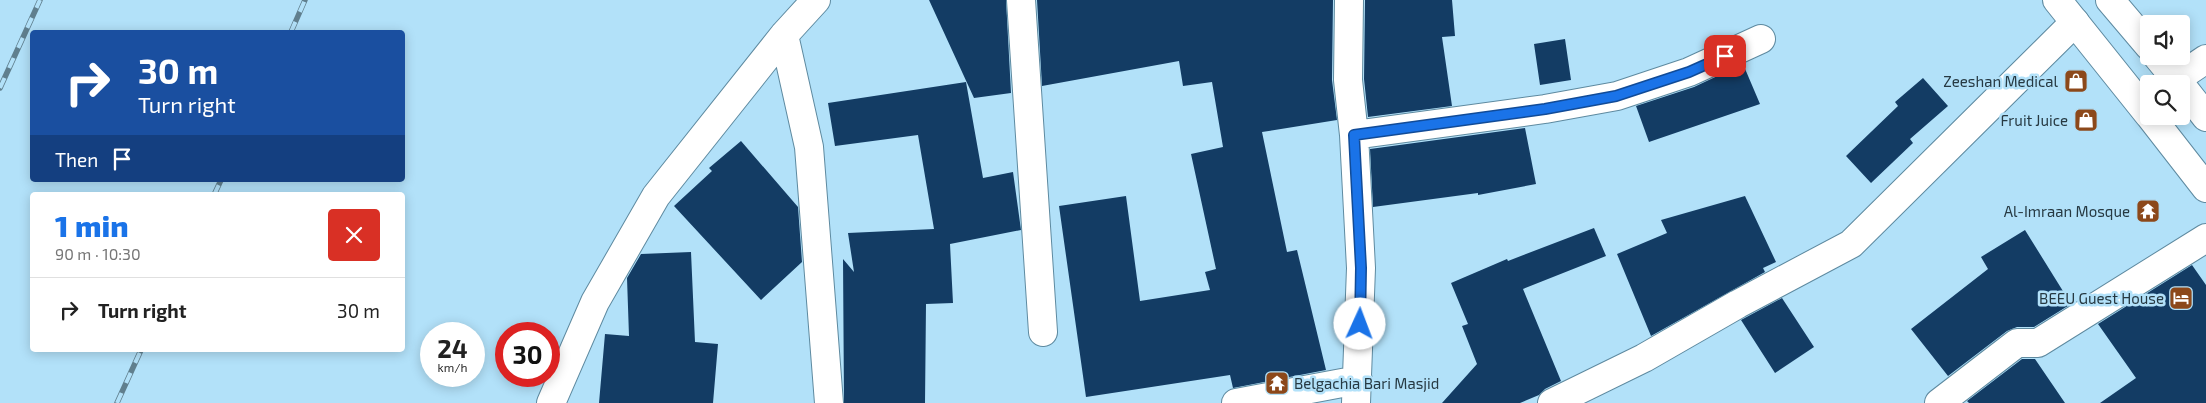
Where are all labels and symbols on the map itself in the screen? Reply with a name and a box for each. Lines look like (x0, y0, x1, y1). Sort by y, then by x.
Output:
pin (1704, 35, 1746, 77)
shop icon: Zeeshan Medical (2063, 68, 2089, 94)
place label: Zeeshan Medical (1943, 72, 2059, 90)
shop icon: Fruit Juice (2073, 107, 2099, 133)
place label: Fruit Juice (2000, 111, 2068, 129)
temple icon: Al-Imraan Mosque (2135, 198, 2161, 224)
place label: Al-Imraan Mosque (2004, 202, 2130, 220)
hotel icon: BEEU Guest House (2168, 285, 2194, 311)
place label: BEEU Guest House (2039, 289, 2164, 307)
position arrow (1333, 297, 1385, 349)
speed limit sign: 30 (495, 322, 560, 387)
temple icon: Belgachia Bari Masjid (1264, 370, 1290, 396)
place label: Belgachia Bari Masjid (1294, 374, 1439, 393)

